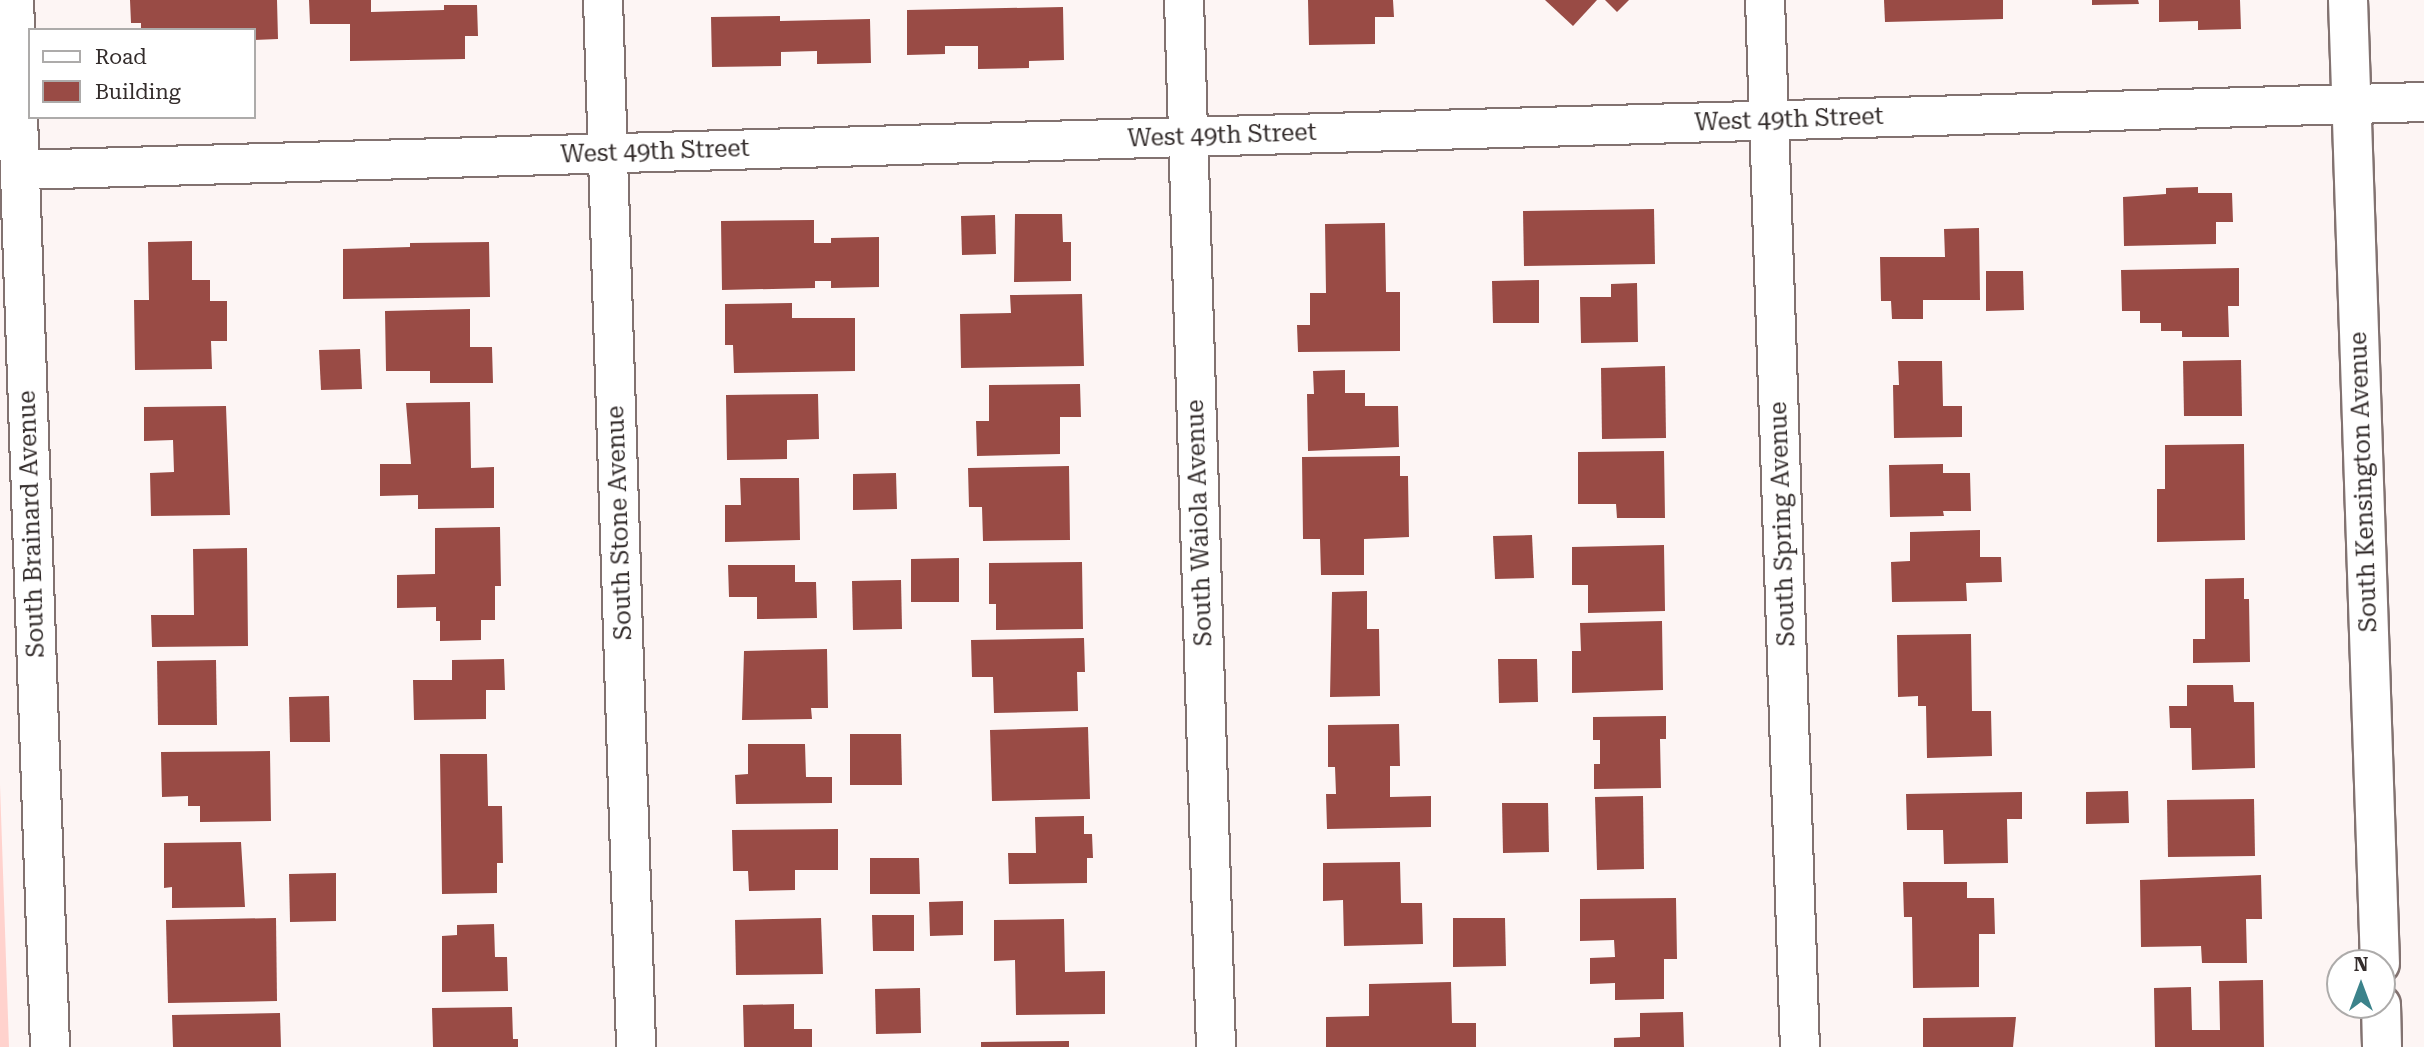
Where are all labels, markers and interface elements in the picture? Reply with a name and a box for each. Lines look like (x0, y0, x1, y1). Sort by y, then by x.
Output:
legend (28, 28, 256, 119)
text: Road (95, 45, 147, 69)
text: Building (95, 80, 181, 104)
street label: West 49th Street (1694, 102, 1884, 138)
street label: West 49th Street (1127, 118, 1317, 154)
street label: West 49th Street (560, 134, 750, 170)
street label: South Kensington Avenue (2344, 331, 2384, 633)
street label: South Brainard Avenue (13, 390, 51, 658)
street label: South Waiola Avenue (1181, 399, 1219, 647)
street label: South Spring Avenue (1764, 401, 1802, 647)
street label: South Stone Avenue (602, 405, 638, 641)
north arrow (2326, 949, 2396, 1019)
text: N (2354, 953, 2368, 976)

